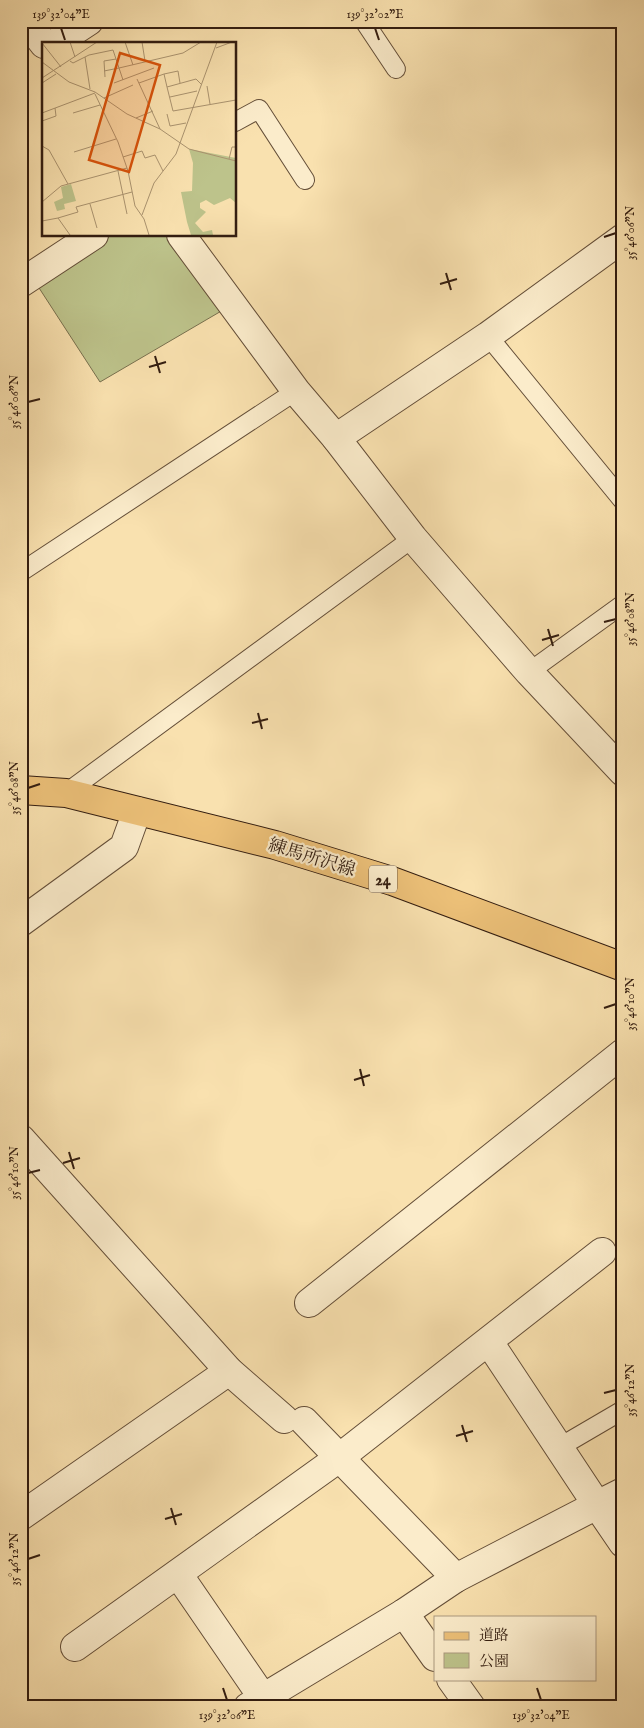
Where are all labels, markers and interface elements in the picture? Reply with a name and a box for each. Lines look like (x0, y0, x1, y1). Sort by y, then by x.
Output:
text: 139°32'04"E (32, 7, 90, 22)
text: 139°32'02"E (346, 7, 404, 22)
inset map (42, 42, 236, 236)
text: 35°46'06"N (623, 205, 638, 260)
text: 35°46'06"N (7, 374, 22, 429)
text: 35°46'08"N (623, 591, 638, 646)
text: 35°46'08"N (7, 760, 22, 815)
street label: 練馬所沢線 (265, 834, 358, 883)
road number: 24 (369, 866, 397, 892)
text: 35°46'10"N (623, 977, 638, 1031)
text: 35°46'10"N (7, 1146, 22, 1200)
text: 35°46'12"N (623, 1363, 638, 1417)
text: 35°46'12"N (7, 1532, 22, 1586)
legend (434, 1616, 596, 1680)
text: 道路 (479, 1626, 509, 1645)
text: 公園 (479, 1652, 509, 1671)
text: 139°32'06"E (199, 1708, 255, 1723)
text: 139°32'04"E (512, 1708, 570, 1723)

